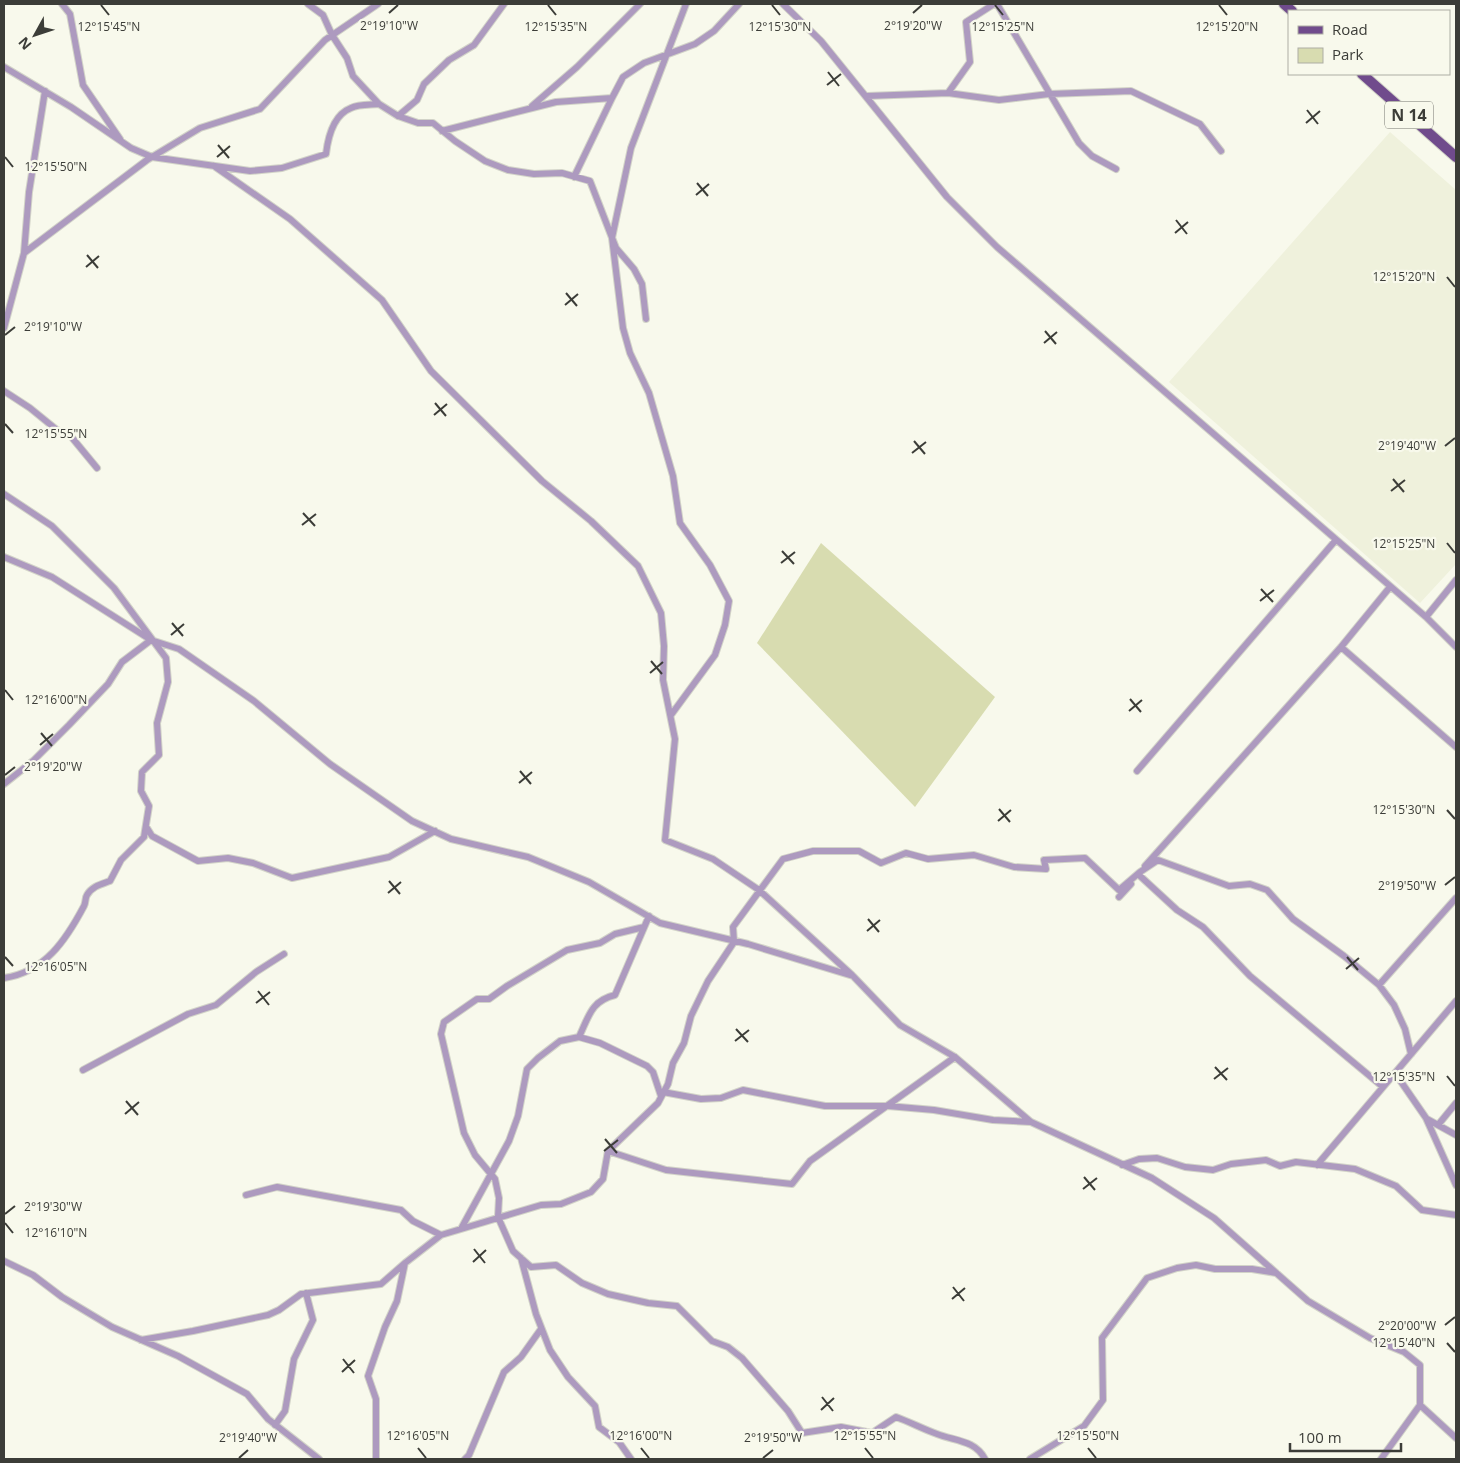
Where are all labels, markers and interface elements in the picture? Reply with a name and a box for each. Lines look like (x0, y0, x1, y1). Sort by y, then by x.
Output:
north arrow (10, 10, 60, 60)
legend (1288, 10, 1450, 75)
text: 2°19'10"W (360, 17, 418, 34)
text: 2°19'20"W (884, 17, 942, 34)
text: 12°15'45"N (78, 18, 140, 35)
text: 12°15'35"N (525, 18, 587, 35)
text: 12°15'30"N (749, 18, 811, 35)
text: 12°15'25"N (972, 18, 1034, 35)
text: 12°15'20"N (1196, 18, 1258, 35)
text: Road (1332, 19, 1368, 39)
text: N (14, 33, 36, 54)
text: Park (1332, 44, 1363, 64)
road number: N 14 (1385, 102, 1433, 128)
text: 12°15'50"N (25, 158, 87, 175)
text: 12°15'20"N (1373, 268, 1435, 285)
text: 2°19'10"W (24, 318, 82, 335)
text: 12°15'55"N (25, 425, 87, 442)
text: 2°19'40"W (1378, 437, 1436, 454)
text: 12°15'25"N (1373, 535, 1435, 552)
text: 12°16'00"N (25, 691, 87, 708)
text: 2°19'20"W (24, 758, 82, 775)
text: 12°15'30"N (1373, 801, 1435, 818)
text: 2°19'50"W (1378, 877, 1436, 894)
text: 12°16'05"N (25, 958, 87, 975)
text: 12°15'35"N (1373, 1068, 1435, 1085)
text: 2°19'30"W (24, 1198, 82, 1215)
text: 12°16'10"N (25, 1224, 87, 1241)
text: 2°20'00"W (1378, 1317, 1436, 1334)
text: 12°15'40"N (1373, 1334, 1435, 1351)
scale bar (1290, 1420, 1401, 1452)
text: 12°16'05"N (387, 1427, 449, 1444)
text: 12°16'00"N (610, 1427, 672, 1444)
text: 12°15'55"N (834, 1427, 896, 1444)
text: 12°15'50"N (1057, 1427, 1119, 1444)
text: 100 m (1298, 1427, 1342, 1447)
text: 2°19'40"W (219, 1429, 277, 1446)
text: 2°19'50"W (744, 1429, 802, 1446)

